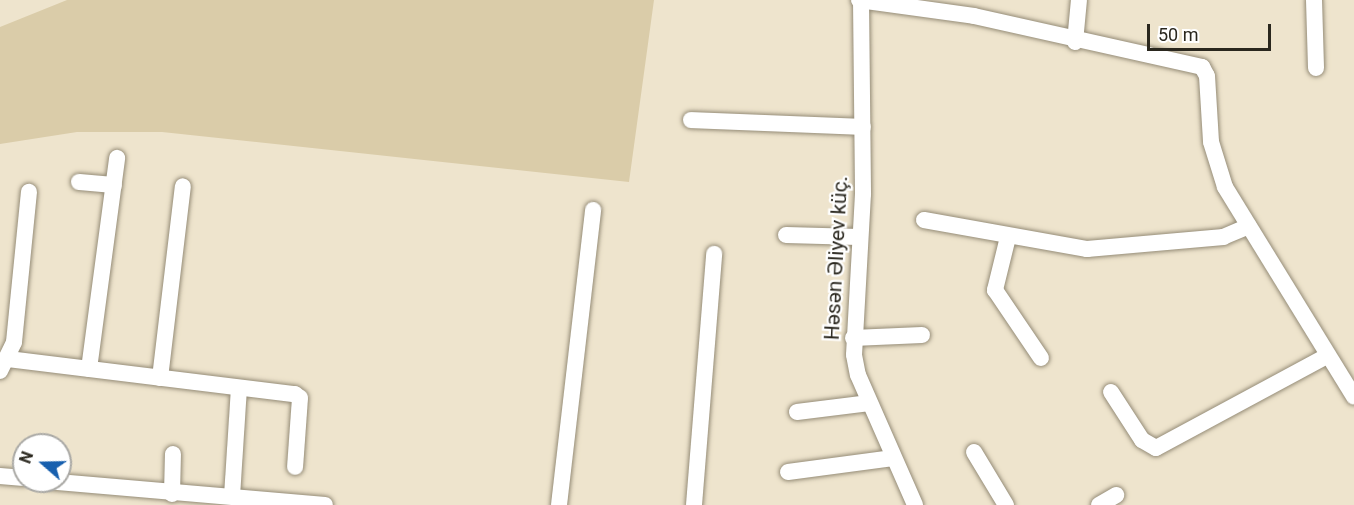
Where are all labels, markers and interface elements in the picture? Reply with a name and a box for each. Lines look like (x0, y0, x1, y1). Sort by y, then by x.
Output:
scale bar (1150, 12, 1274, 50)
text: 50 m (1158, 24, 1198, 45)
street label: Həsən Əliyev küç. (819, 175, 853, 341)
north arrow (12, 433, 72, 493)
text: N (16, 449, 37, 466)

